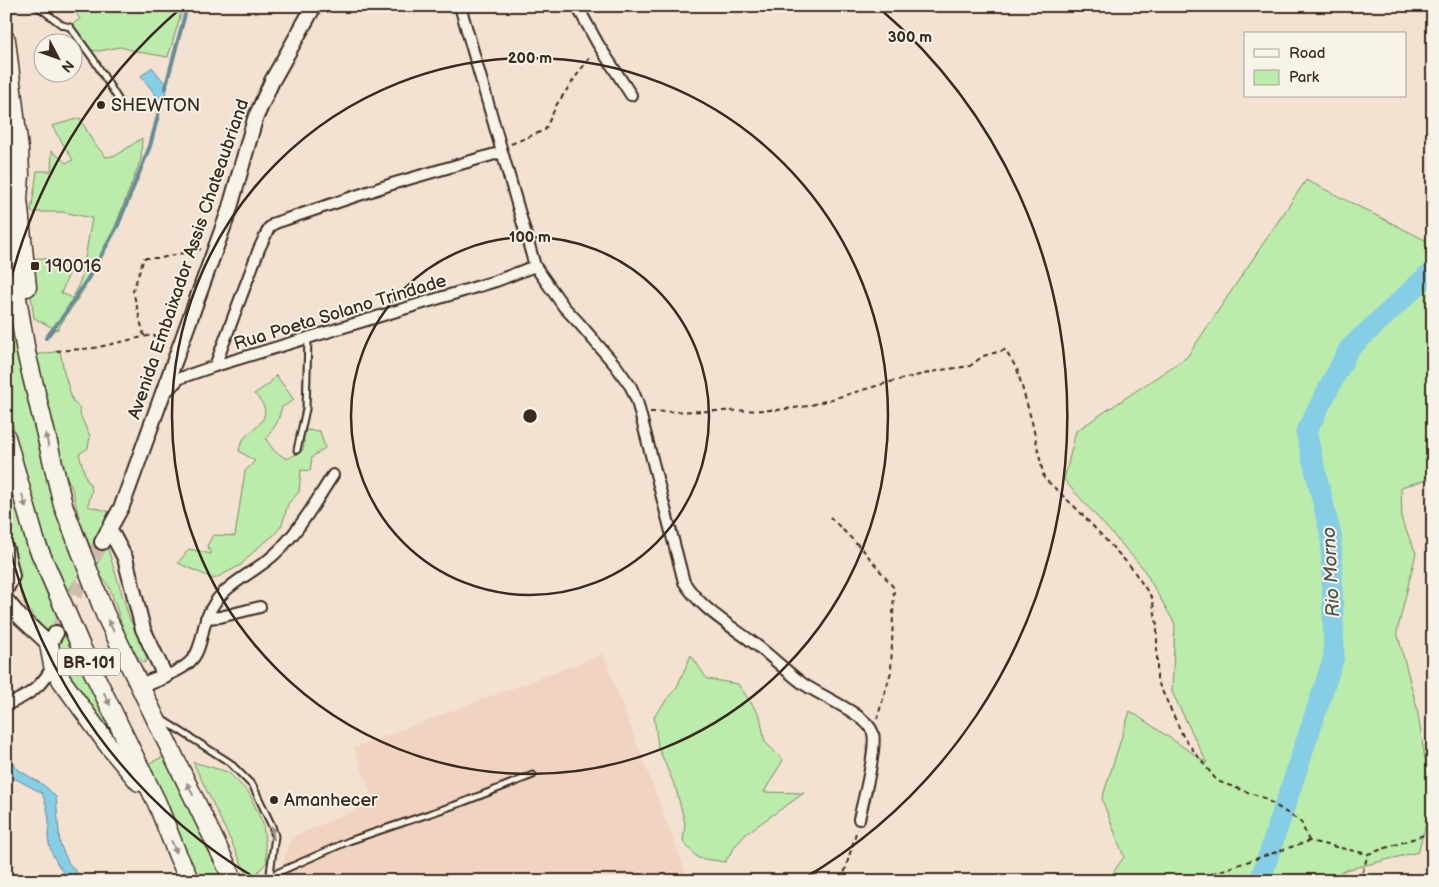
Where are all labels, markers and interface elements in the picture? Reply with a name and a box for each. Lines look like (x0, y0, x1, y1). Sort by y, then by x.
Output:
text: 300 m (888, 28, 932, 47)
north arrow (32, 32, 82, 82)
legend (1244, 32, 1406, 98)
text: Road (1289, 44, 1325, 63)
text: 200 m (508, 49, 552, 68)
text: N (58, 57, 77, 76)
text: Park (1289, 68, 1320, 87)
place label: SHEWTON (111, 95, 200, 116)
street label: Avenida Embaixador Assis Chateaubriand (124, 96, 253, 422)
marker: SHEWTON (95, 99, 107, 111)
text: 100 m (509, 228, 551, 247)
place label: 190016 (45, 256, 102, 277)
marker: 190016 (29, 260, 41, 272)
street label: Rua Poeta Solano Trindade (231, 270, 449, 355)
centre of rings (521, 407, 539, 425)
one-way arrow (43, 432, 51, 447)
one-way arrow (21, 493, 29, 508)
water label: Rio Morno (1318, 526, 1345, 618)
one-way arrow (107, 619, 115, 633)
road number: BR-101 (58, 649, 120, 676)
one-way arrow (103, 692, 111, 706)
one-way arrow (186, 782, 195, 797)
place label: Amanhecer (284, 790, 378, 811)
marker: Amanhecer (268, 794, 280, 806)
one-way arrow (268, 824, 276, 840)
one-way arrow (170, 840, 178, 855)

